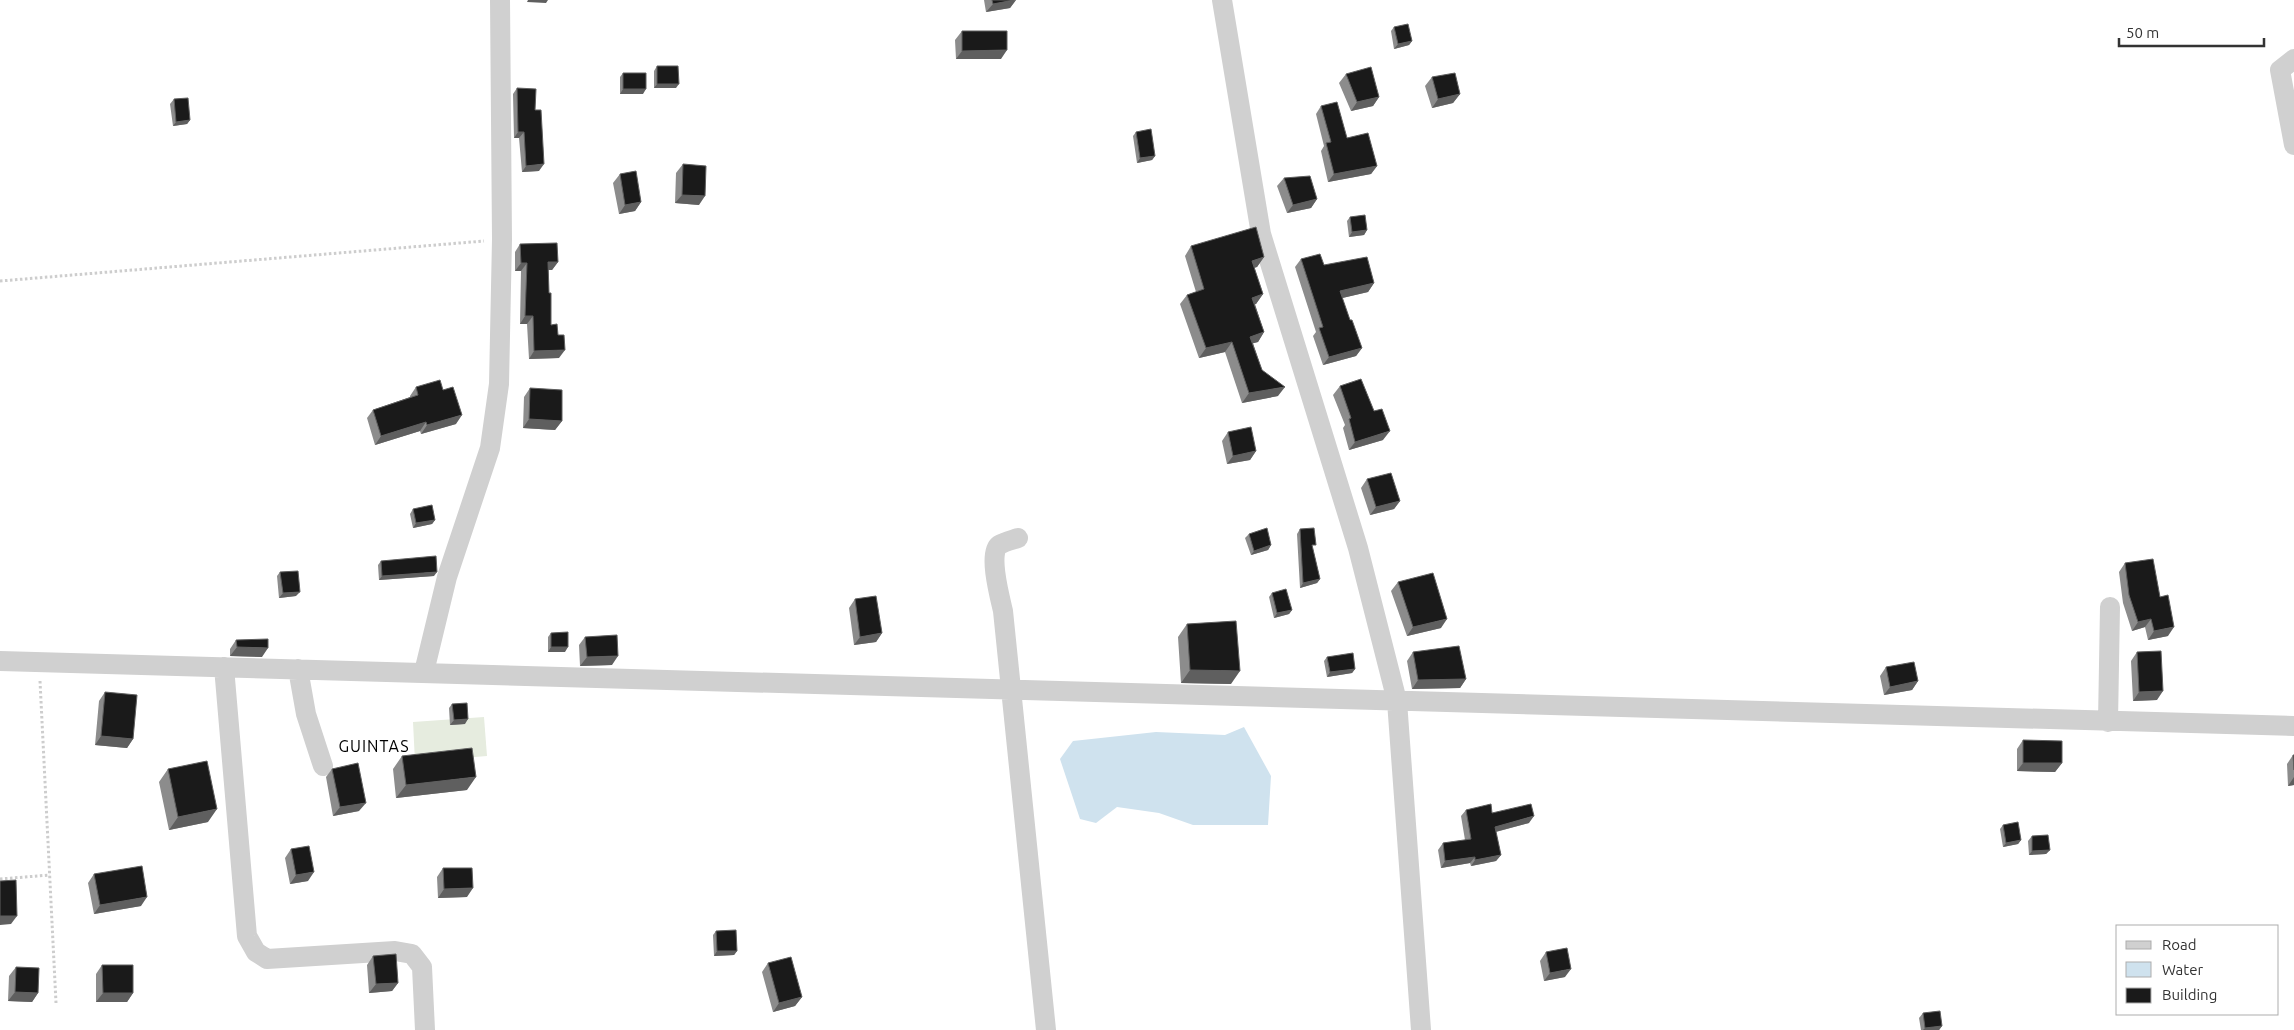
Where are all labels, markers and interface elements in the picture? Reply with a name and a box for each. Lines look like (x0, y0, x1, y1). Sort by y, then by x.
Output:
scale bar (2119, 15, 2264, 47)
text: 50 m (2126, 24, 2159, 41)
district label: GUINTAS (338, 737, 410, 755)
legend (2116, 925, 2279, 1015)
text: Road (2162, 936, 2197, 953)
text: Water (2162, 961, 2203, 978)
text: Building (2162, 986, 2217, 1003)

